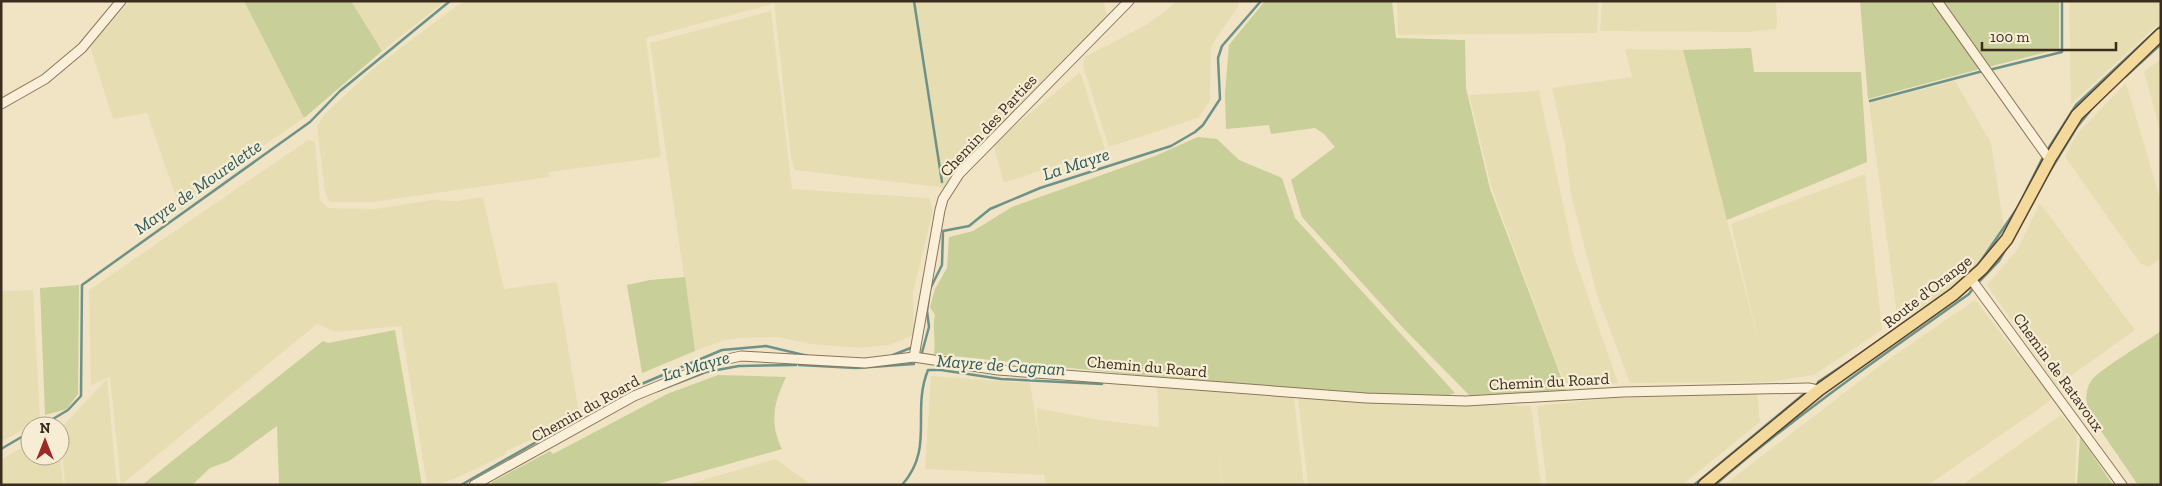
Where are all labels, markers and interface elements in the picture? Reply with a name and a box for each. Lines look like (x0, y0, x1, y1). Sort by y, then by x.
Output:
scale bar (1982, 20, 2116, 52)
text: 100 m (1990, 28, 2029, 46)
street label: Chemin des Parties (936, 70, 1041, 181)
water label: Mayre de Mourelette (130, 135, 266, 239)
water label: La Mayre (1040, 143, 1112, 185)
street label: Route d'Orange (1879, 251, 1975, 332)
street label: Chemin de Ratavoux (2009, 309, 2108, 435)
water label: La Mayre (660, 346, 732, 386)
water label: Mayre de Cagnan (936, 350, 1066, 380)
street label: Chemin du Roard (1086, 352, 1208, 381)
street label: Chemin du Roard (1488, 369, 1610, 394)
street label: Chemin du Roard (528, 371, 643, 446)
north arrow (20, 416, 70, 466)
text: N (40, 420, 51, 437)

